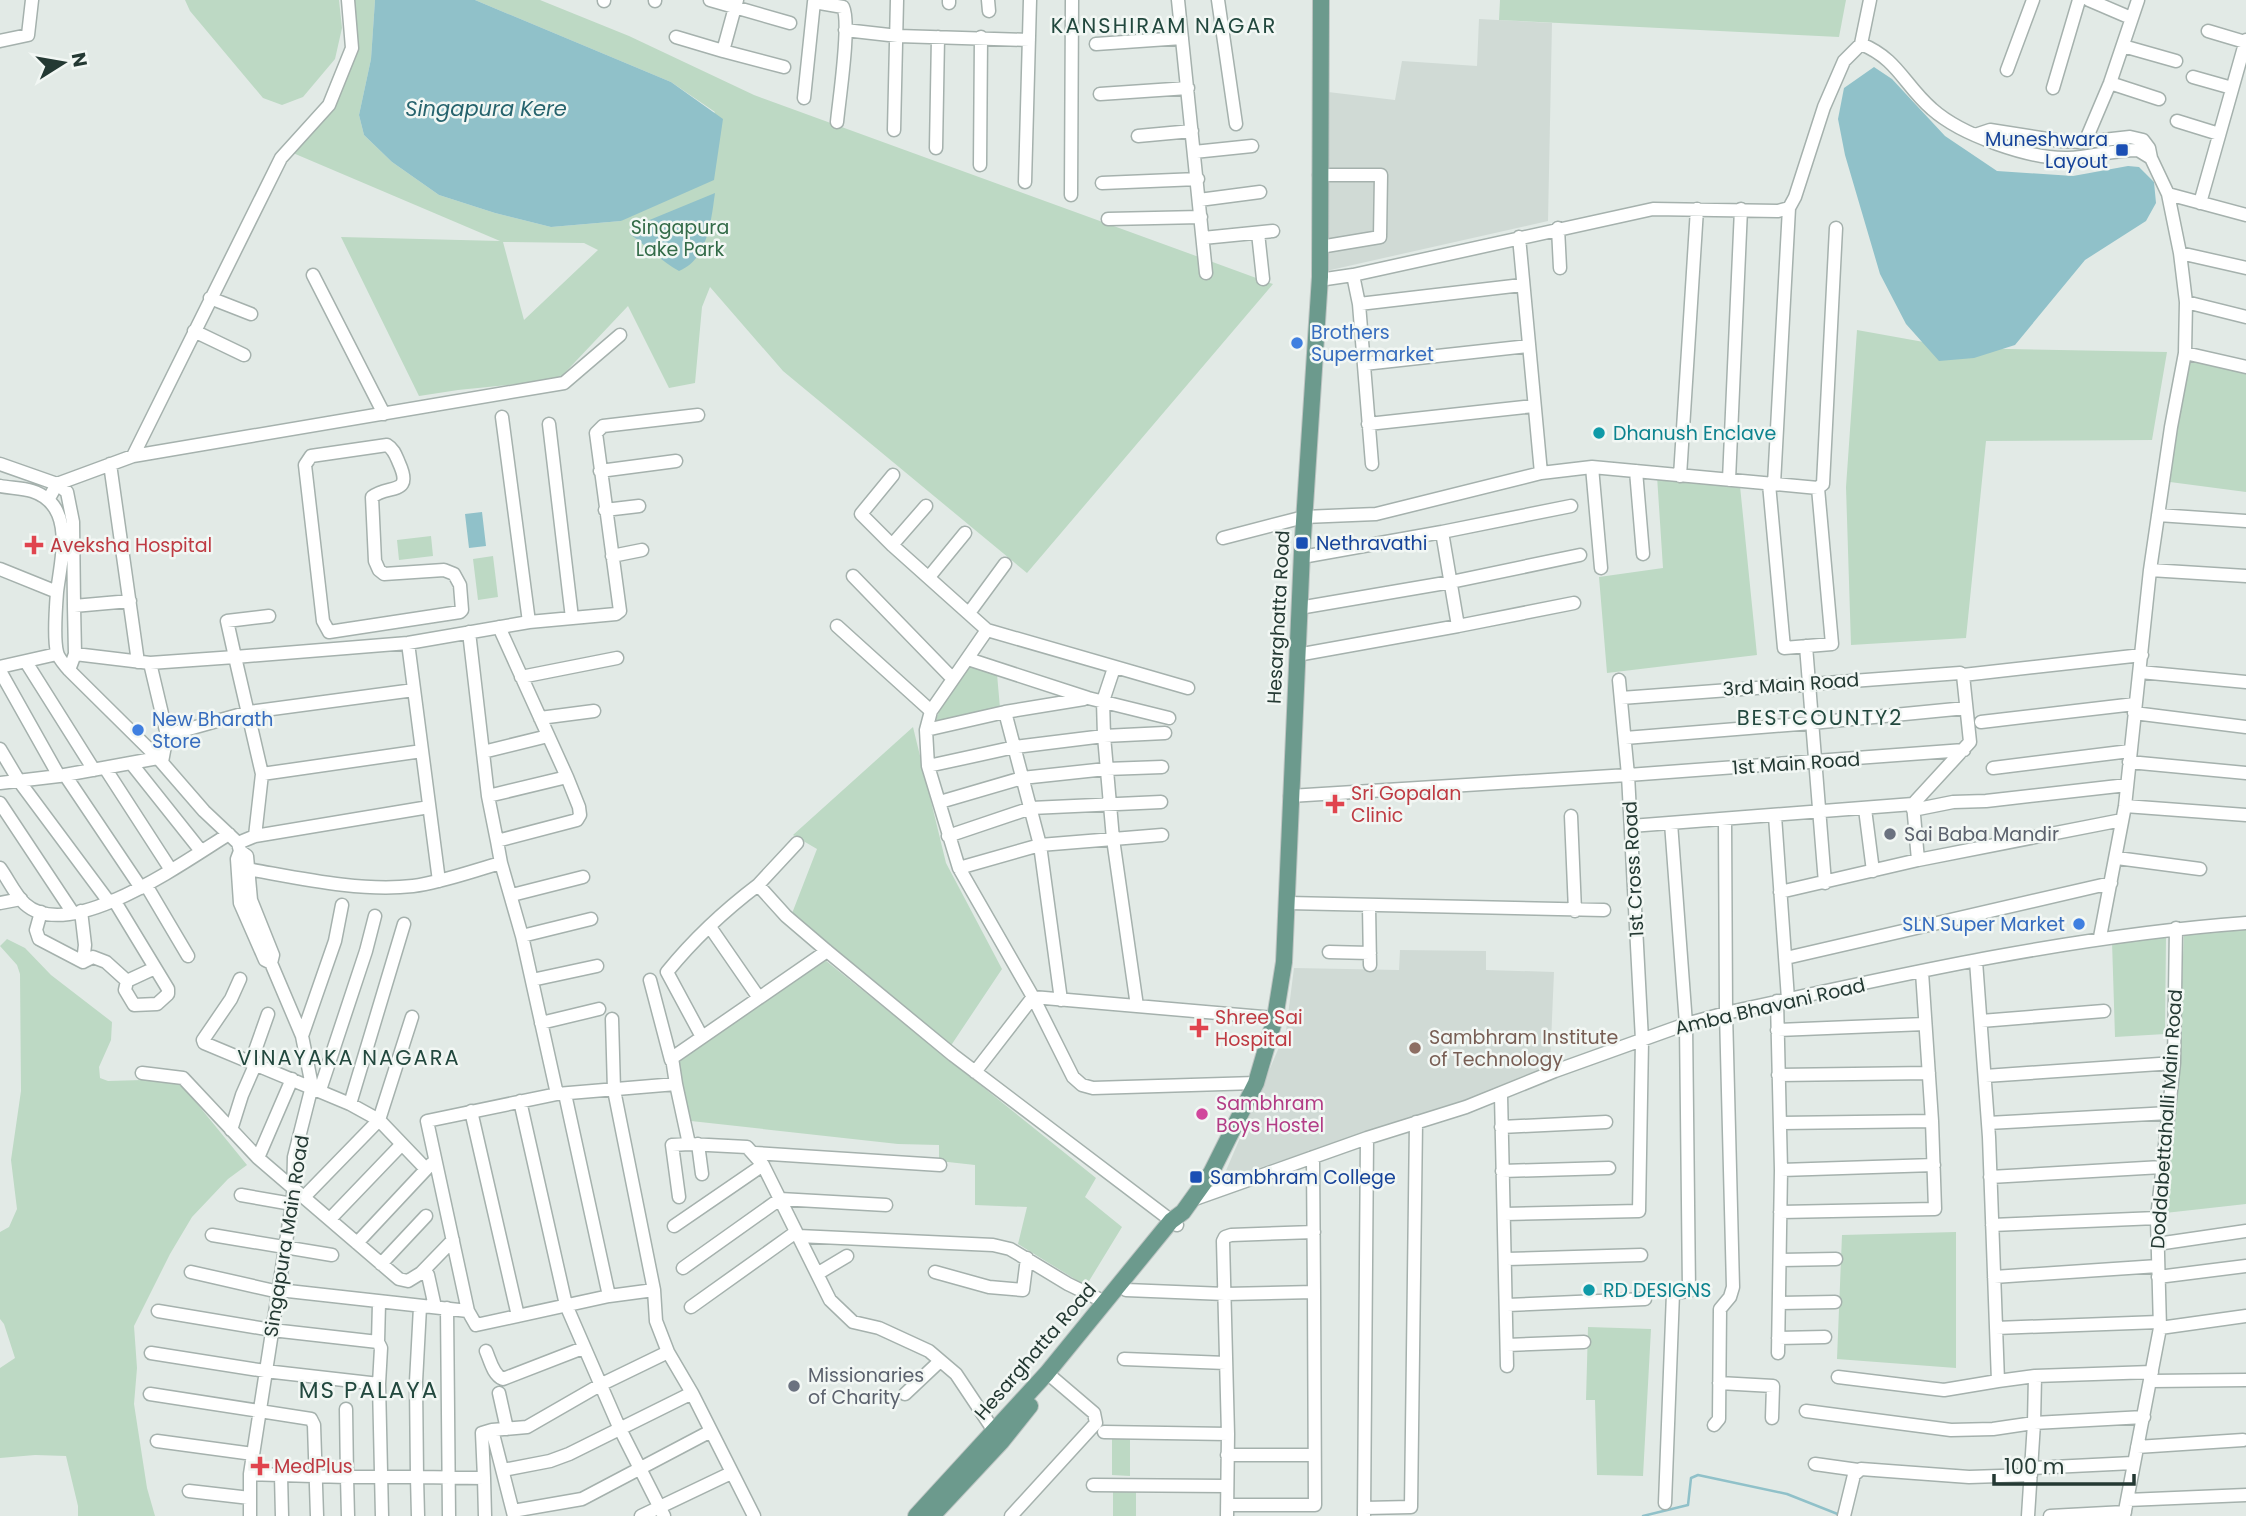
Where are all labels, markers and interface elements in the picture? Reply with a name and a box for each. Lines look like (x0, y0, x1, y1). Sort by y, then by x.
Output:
district label: KANSHIRAM NAGAR (1051, 11, 1277, 40)
north arrow (28, 28, 98, 98)
text: N (65, 50, 94, 69)
water label: Singapura Kere (405, 94, 567, 123)
place label: Muneshwara Layout (1985, 126, 2108, 175)
marker: Muneshwara Layout (2114, 142, 2130, 158)
park label: Singapura Lake Park (631, 214, 729, 263)
place label: Brothers Supermarket (1311, 319, 1434, 368)
marker: Brothers Supermarket (1289, 335, 1305, 351)
place label: Dhanush Enclave (1613, 420, 1776, 447)
marker: Dhanush Enclave (1591, 425, 1607, 441)
street label: Hesarghatta Road (1260, 530, 1297, 705)
place label: Nethravathi (1316, 530, 1427, 557)
place label: Aveksha Hospital (50, 532, 212, 559)
marker: Aveksha Hospital (24, 535, 44, 555)
marker: Nethravathi (1294, 535, 1310, 551)
street label: 3rd Main Road (1722, 666, 1860, 703)
district label: BESTCOUNTY2 (1737, 703, 1903, 732)
place label: New Bharath Store (152, 706, 273, 755)
marker: New Bharath Store (130, 722, 146, 738)
street label: 1st Main Road (1731, 746, 1861, 781)
place label: Sri Gopalan Clinic (1351, 780, 1461, 829)
marker: Sri Gopalan Clinic (1325, 794, 1345, 814)
street label: 1st Cross Road (1616, 800, 1651, 938)
place label: Sai Baba Mandir (1904, 821, 2059, 848)
marker: Sai Baba Mandir (1882, 826, 1898, 842)
place label: SLN Super Market (1902, 911, 2065, 938)
marker: SLN Super Market (2071, 916, 2087, 932)
street label: Amba Bhavani Road (1672, 971, 1868, 1042)
street label: Doddabettahalli Main Road (2144, 988, 2189, 1250)
place label: Shree Sai Hospital (1215, 1004, 1303, 1053)
marker: Shree Sai Hospital (1189, 1018, 1209, 1038)
place label: Sambhram Institute of Technology (1429, 1024, 1618, 1073)
marker: Sambhram Institute of Technology (1407, 1040, 1423, 1056)
district label: VINAYAKA NAGARA (237, 1043, 461, 1072)
place label: Sambhram Boys Hostel (1216, 1090, 1324, 1139)
marker: Sambhram Boys Hostel (1194, 1106, 1210, 1122)
street label: Singapura Main Road (257, 1133, 316, 1339)
place label: Sambhram College (1210, 1164, 1396, 1191)
marker: Sambhram College (1188, 1169, 1204, 1185)
street label: Hesarghatta Road (968, 1277, 1103, 1426)
place label: RD DESIGNS (1603, 1277, 1711, 1304)
marker: RD DESIGNS (1581, 1282, 1597, 1298)
place label: Missionaries of Charity (808, 1362, 924, 1411)
district label: MS PALAYA (299, 1374, 439, 1406)
marker: Missionaries of Charity (786, 1378, 802, 1394)
scale bar (1994, 1442, 2134, 1486)
text: 100 m (2004, 1452, 2064, 1481)
place label: MedPlus (274, 1453, 353, 1480)
marker: MedPlus (252, 1458, 268, 1474)

